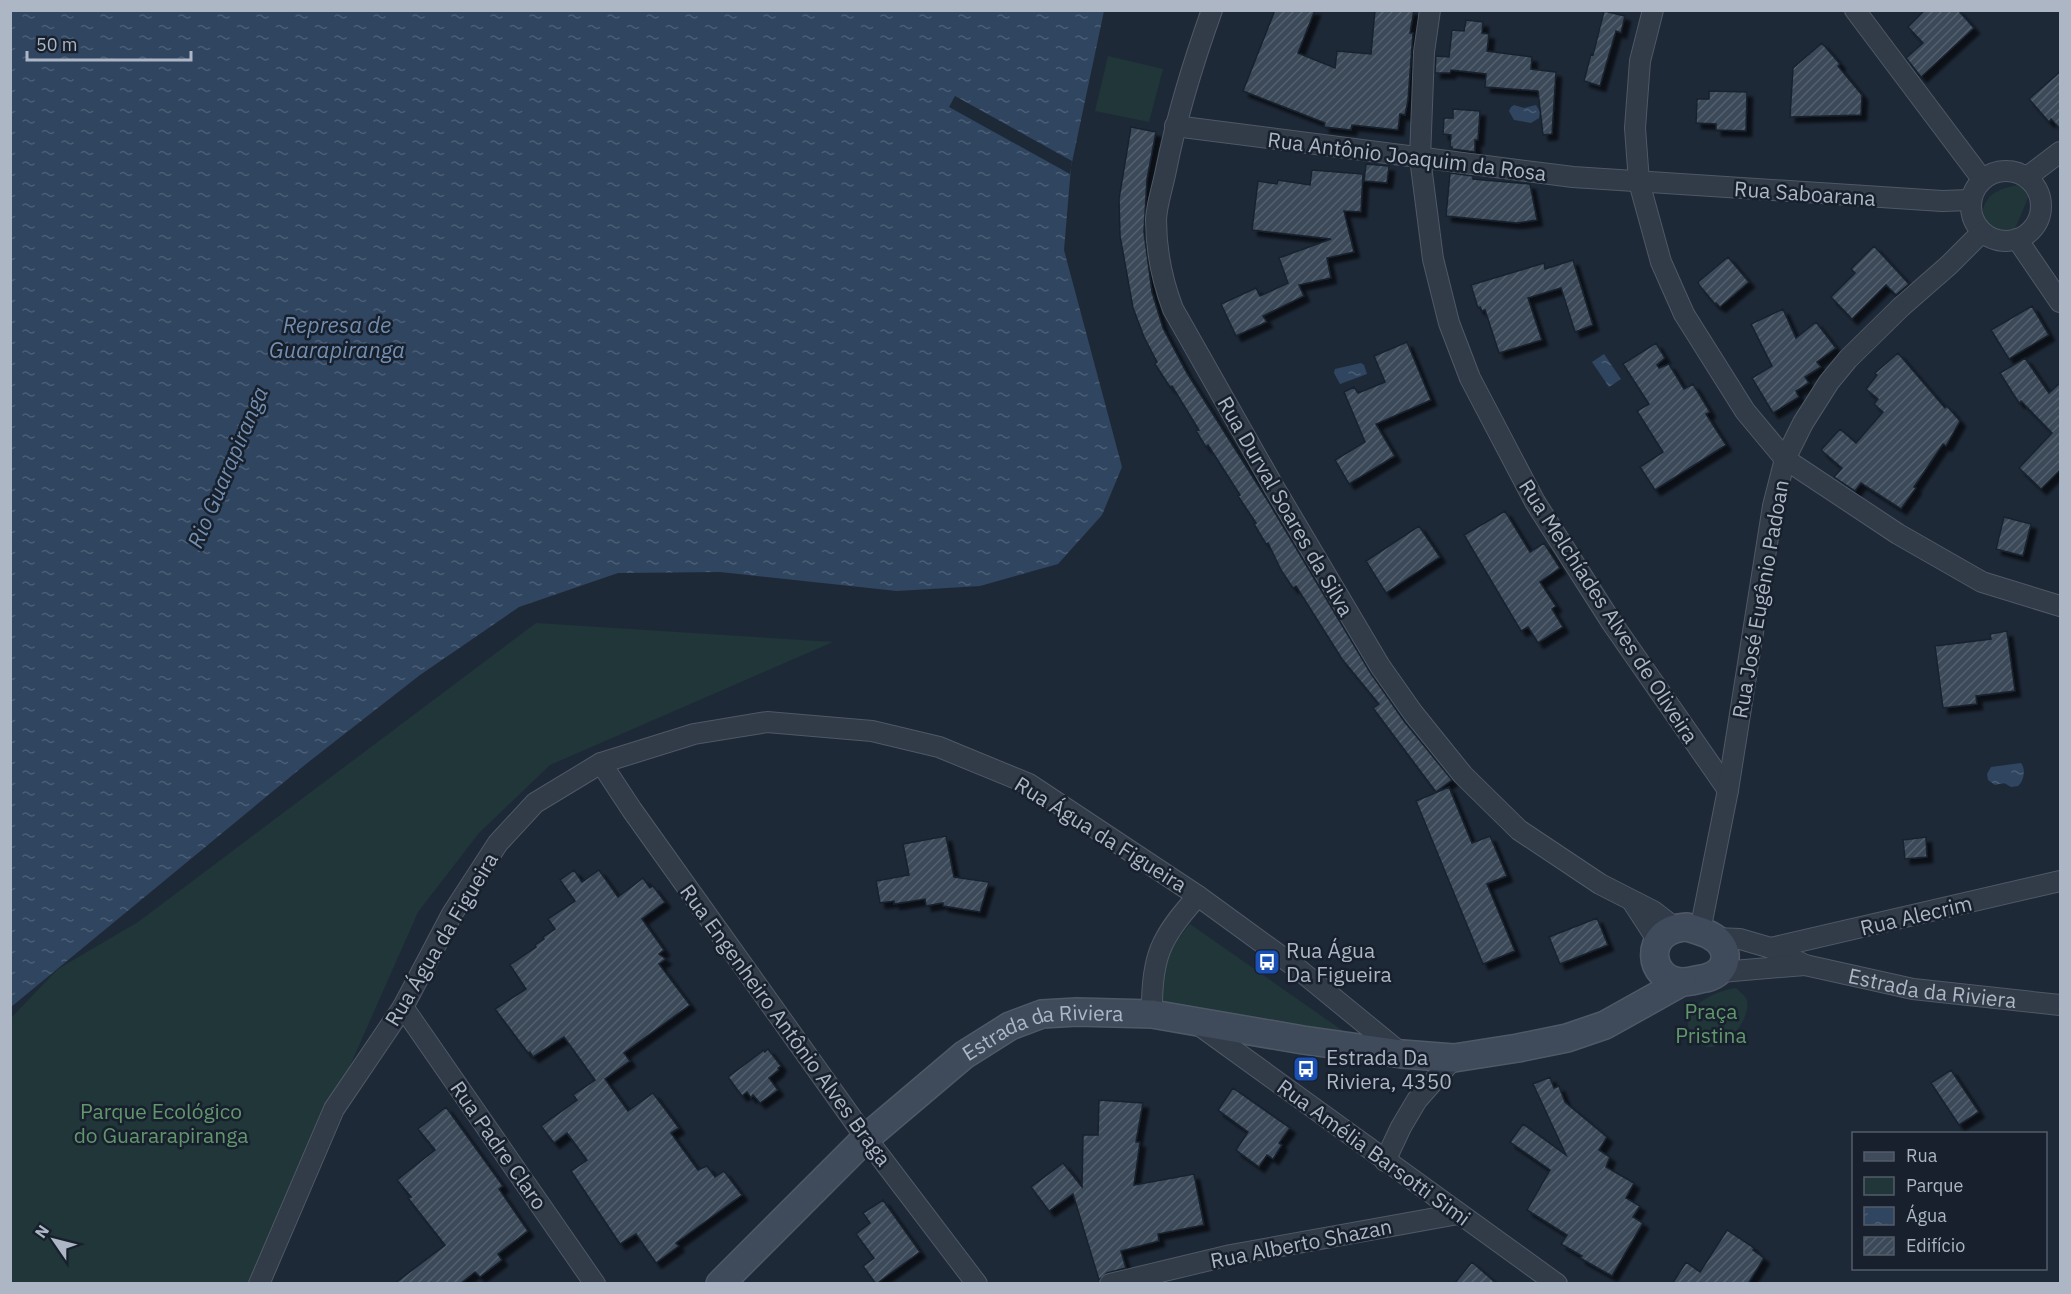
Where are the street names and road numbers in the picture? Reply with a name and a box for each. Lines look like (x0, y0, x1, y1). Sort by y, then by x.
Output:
street label: Rua Antônio Joaquim da Rosa (1266, 125, 1548, 187)
street label: Rua Saboarana (1733, 174, 1877, 212)
street label: Rua Durval Soares da Silva (1211, 391, 1361, 621)
street label: Rua Melchíades Alves de Oliveira (1513, 473, 1705, 749)
street label: Rua José Eugênio Padoan (1725, 477, 1795, 721)
street label: Rua Água da Figueira (1010, 770, 1192, 898)
street label: Rua Água da Figueira (378, 847, 504, 1031)
street label: Rua Engenheiro Antônio Alves Braga (674, 878, 898, 1172)
street label: Rua Alecrim (1857, 889, 1975, 941)
street label: Estrada da Riviera (1846, 961, 2018, 1014)
street label: Estrada da Riviera (957, 998, 1124, 1067)
street label: Rua Amélia Barsotti Simi (1272, 1072, 1476, 1232)
street label: Rua Padre Claro (444, 1075, 554, 1215)
street label: Rua Alberto Shazan (1208, 1212, 1394, 1274)

